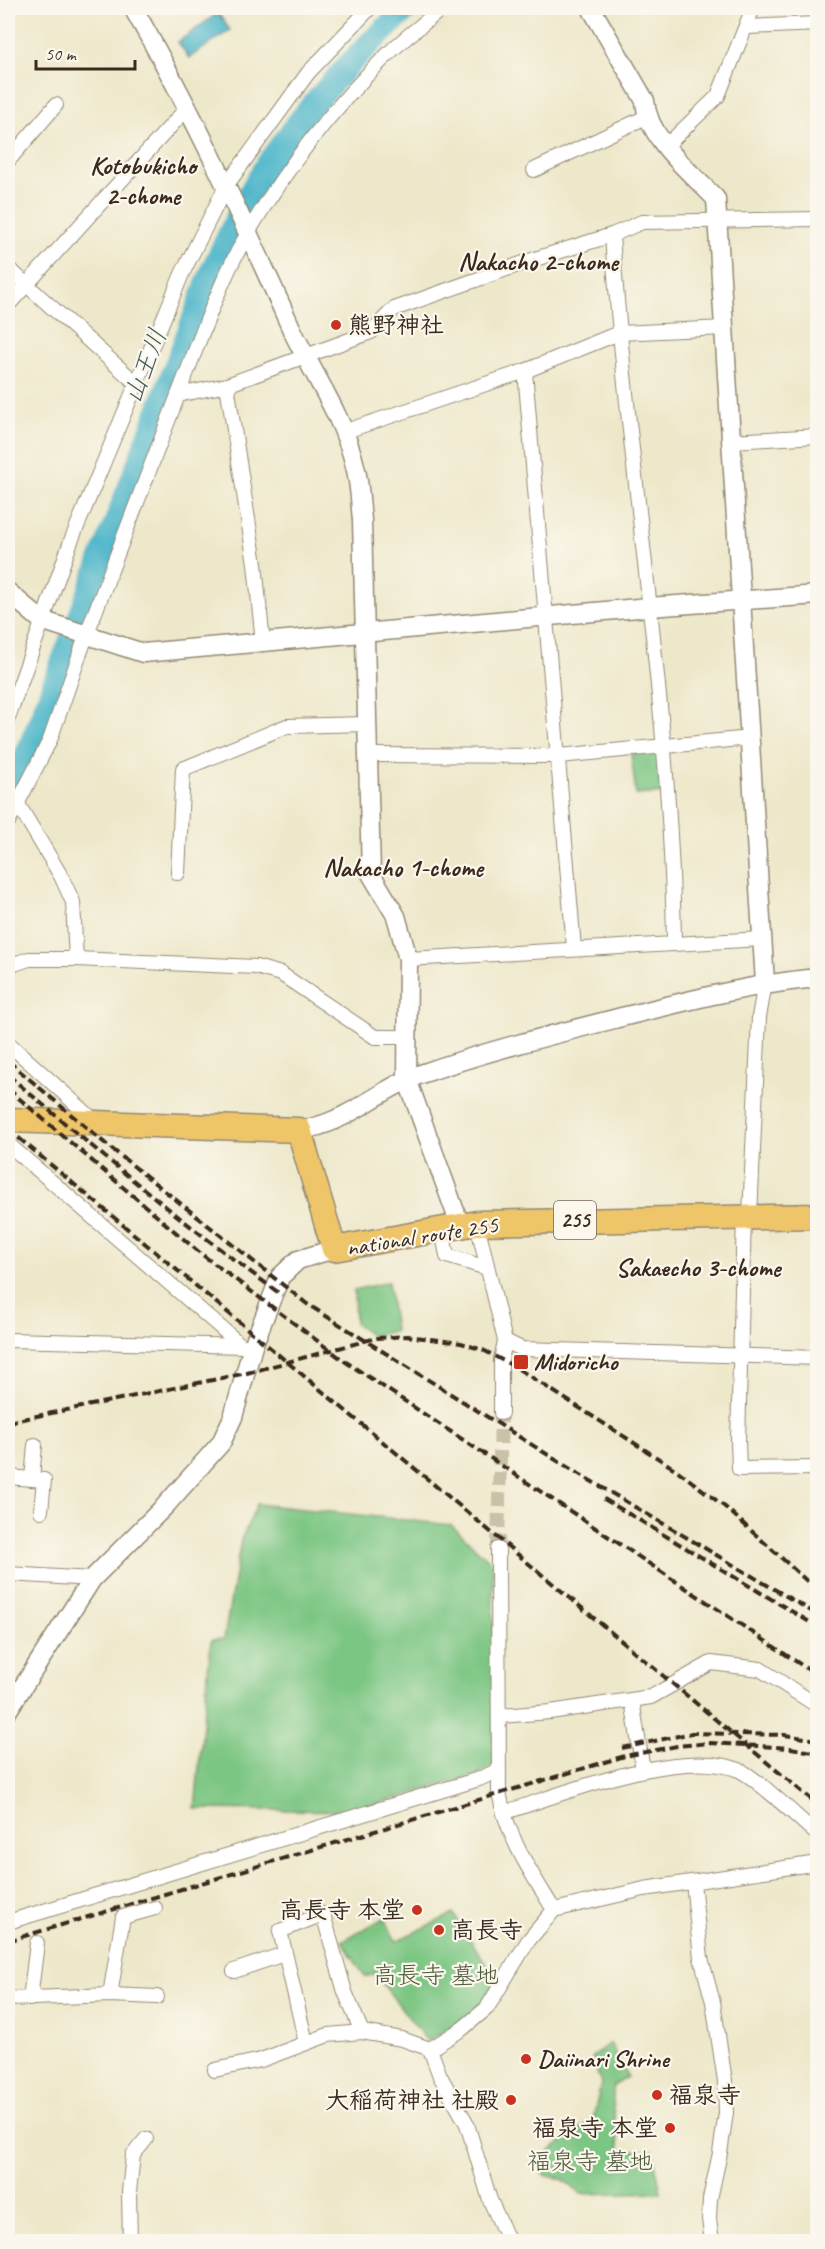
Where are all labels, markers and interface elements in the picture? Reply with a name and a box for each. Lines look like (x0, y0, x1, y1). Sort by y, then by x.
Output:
scale bar (36, 33, 135, 71)
text: 50 m (45, 43, 78, 65)
district label: Kotobukicho 2-chome (90, 149, 199, 212)
district label: Nakacho 2-chome (458, 245, 620, 278)
place label: 熊野神社 (348, 310, 444, 340)
marker: 熊野神社 (329, 318, 343, 332)
water label: 山王川 (116, 324, 174, 408)
district label: Nakacho 1-chome (323, 851, 485, 884)
road number: 255 (554, 1201, 596, 1239)
street label: national route 255 (344, 1209, 501, 1263)
district label: Sakaecho 3-chome (616, 1251, 783, 1284)
place label: Midoricho (534, 1347, 620, 1377)
marker: Midoricho (512, 1353, 530, 1371)
place label: 高長寺 本堂 (279, 1895, 405, 1925)
marker: 高長寺 本堂 (410, 1903, 424, 1917)
place label: 高長寺 (451, 1915, 523, 1945)
marker: 高長寺 (432, 1923, 446, 1937)
park label: 高長寺 墓地 (373, 1960, 499, 1990)
place label: Daiinari Shrine (538, 2044, 670, 2074)
marker: Daiinari Shrine (519, 2052, 533, 2066)
place label: 福泉寺 (669, 2080, 741, 2110)
place label: 大稲荷神社 社殿 (325, 2085, 499, 2115)
marker: 福泉寺 (650, 2088, 664, 2102)
marker: 大稲荷神社 社殿 (504, 2093, 518, 2107)
place label: 福泉寺 本堂 (532, 2113, 658, 2143)
marker: 福泉寺 本堂 (663, 2121, 677, 2135)
park label: 福泉寺 墓地 (527, 2146, 653, 2176)

